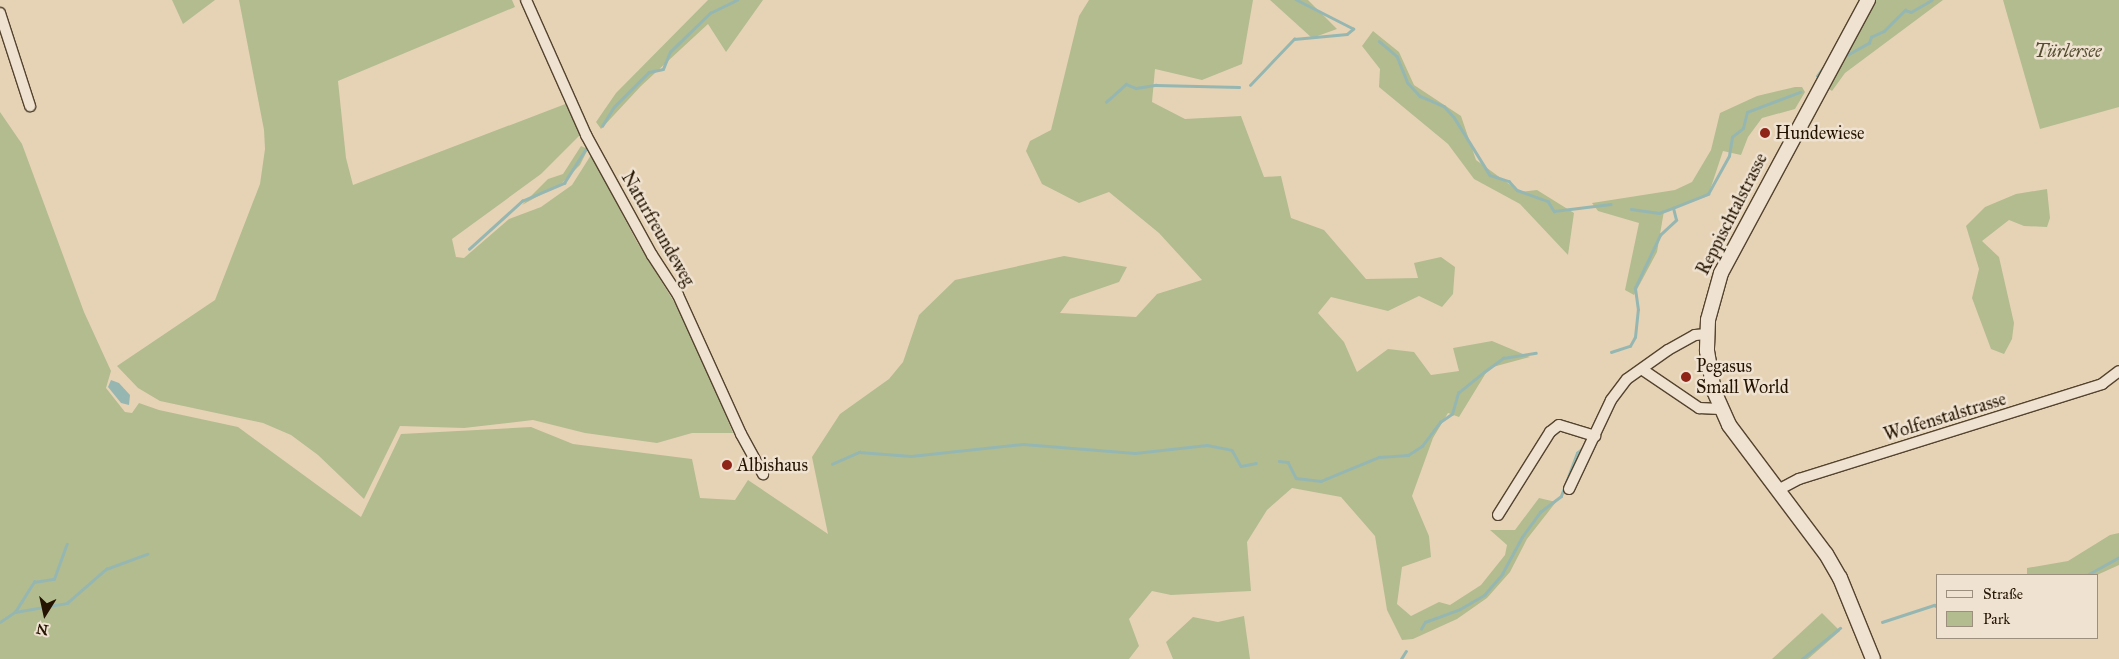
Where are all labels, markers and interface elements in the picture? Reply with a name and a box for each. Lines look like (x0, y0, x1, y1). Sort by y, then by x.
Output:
park label: Türlersee (2034, 40, 2102, 62)
place label: Hundewiese (1775, 122, 1864, 144)
marker: Hundewiese (1759, 127, 1771, 139)
street label: Reppischtalstrasse (1692, 149, 1772, 279)
street label: Naturfreundeweg (616, 168, 700, 290)
place label: Pegasus Small World (1696, 356, 1789, 398)
marker: Pegasus Small World (1680, 371, 1692, 383)
street label: Wolfenstalstrasse (1881, 388, 2009, 446)
place label: Albishaus (737, 454, 808, 476)
marker: Albishaus (721, 459, 733, 471)
legend (1936, 574, 2099, 639)
text: Straße (1983, 585, 2023, 603)
north arrow (20, 589, 70, 639)
text: Park (1983, 610, 2010, 628)
text: N (35, 620, 50, 639)

